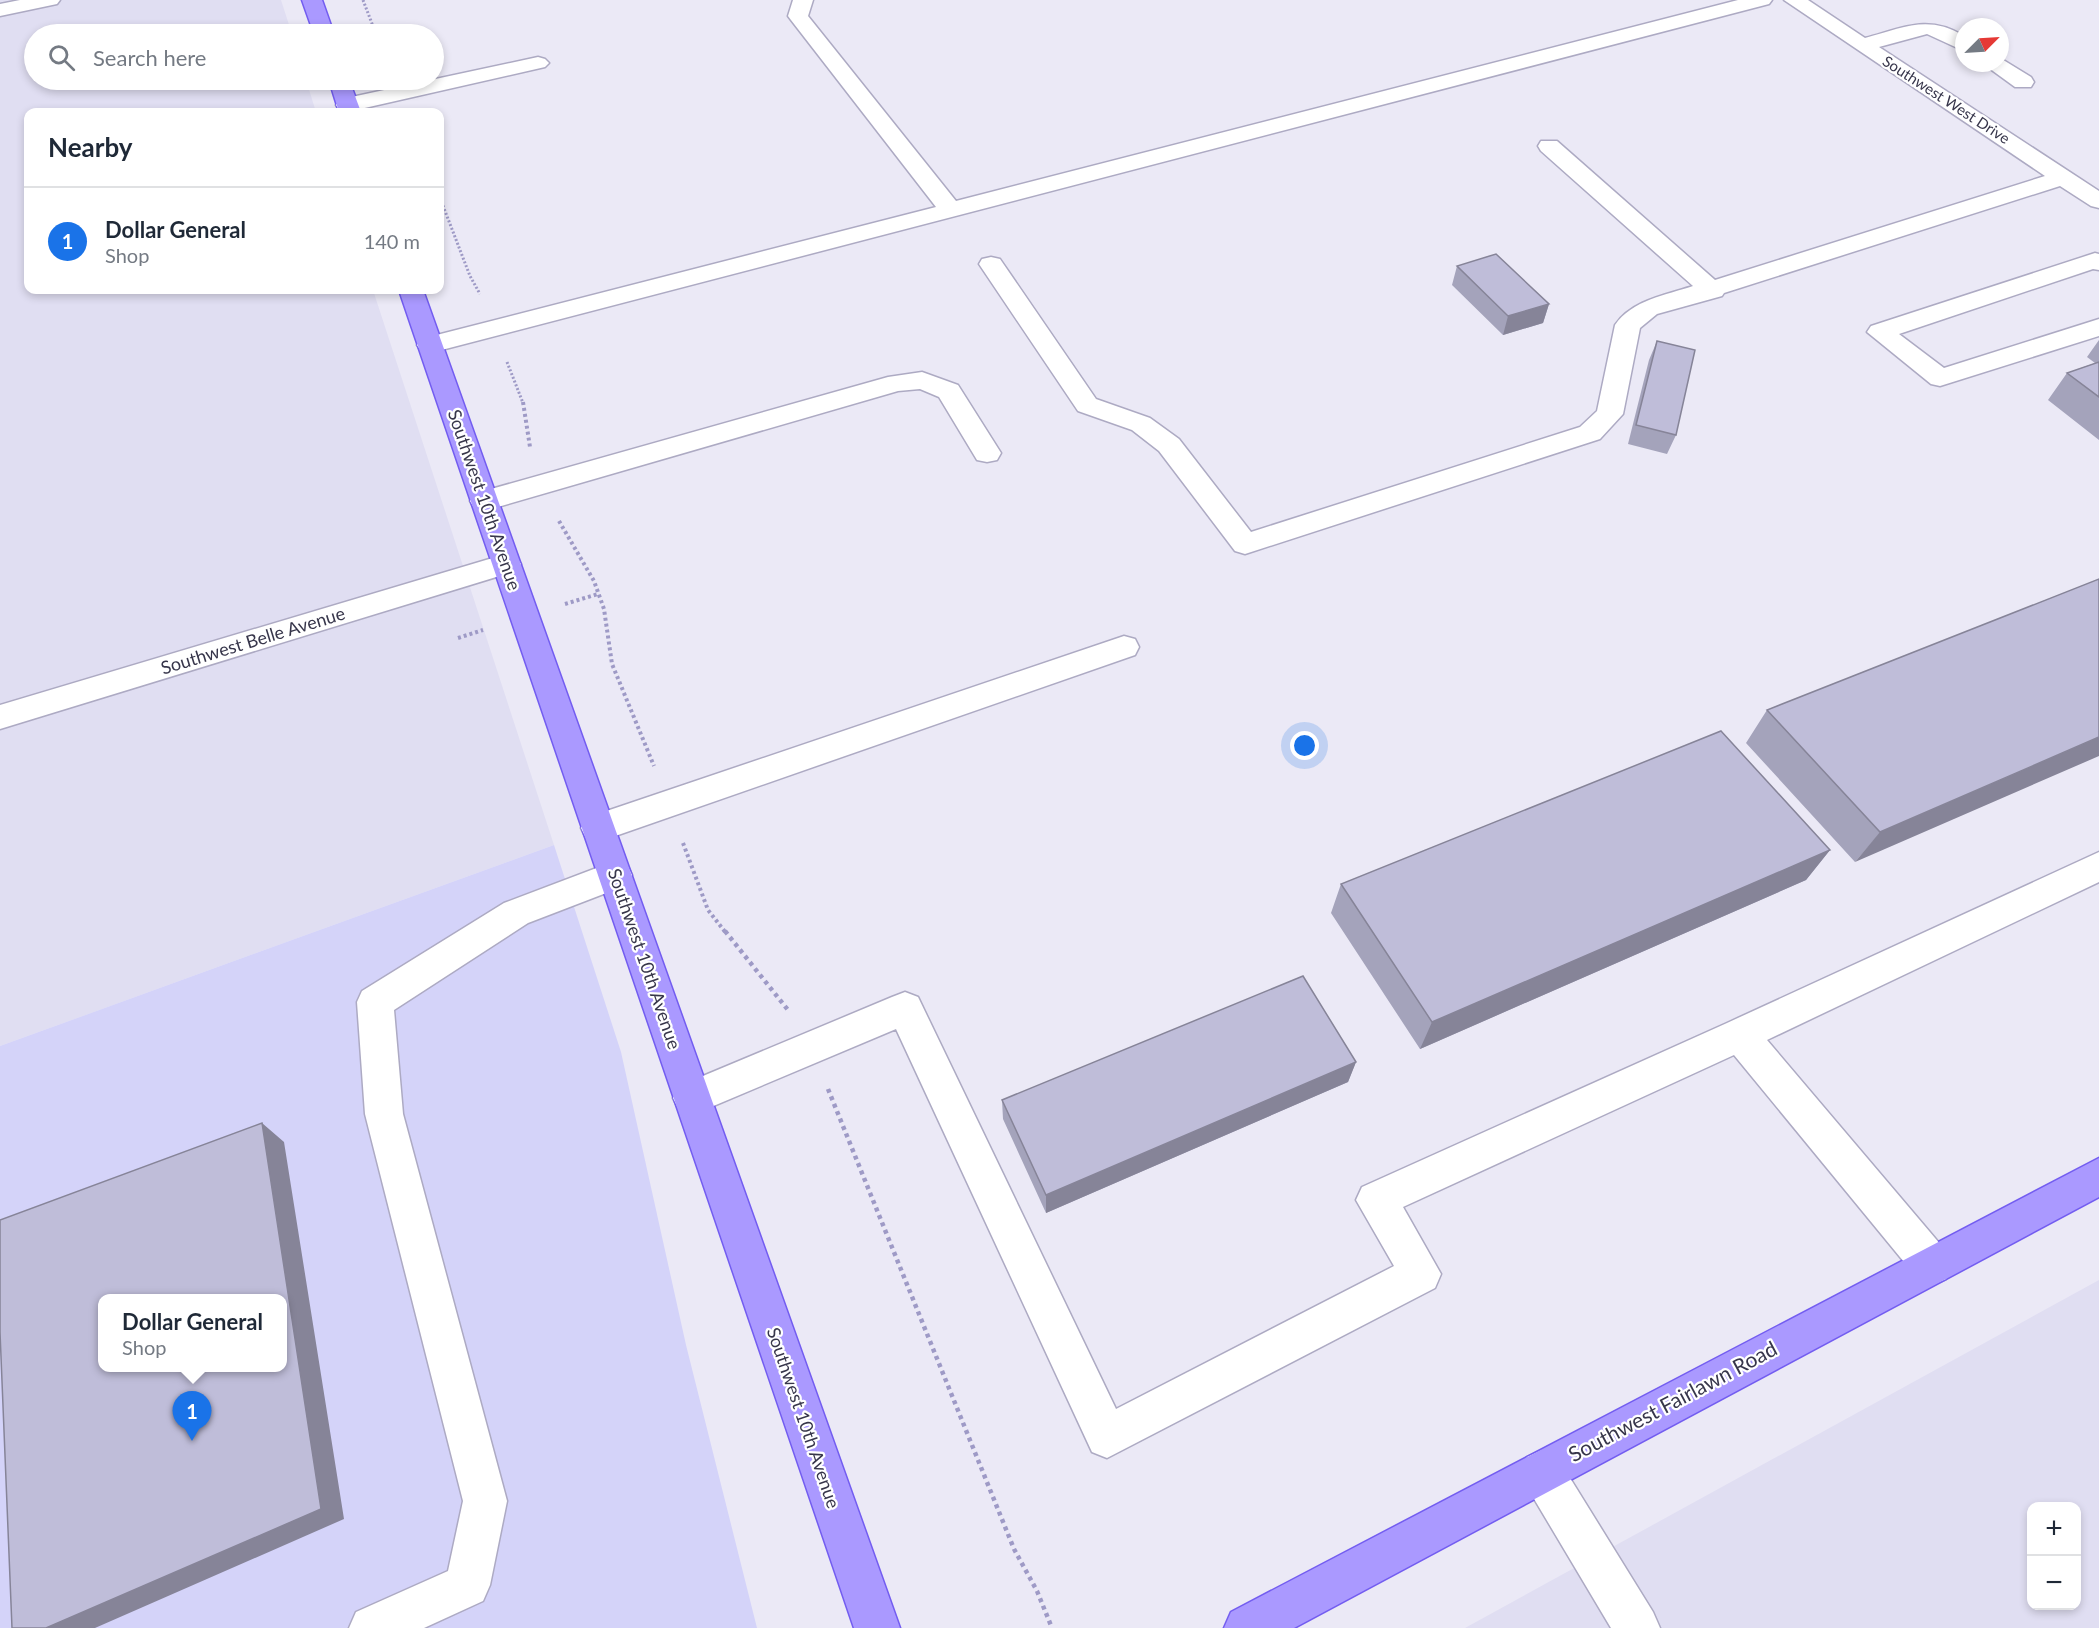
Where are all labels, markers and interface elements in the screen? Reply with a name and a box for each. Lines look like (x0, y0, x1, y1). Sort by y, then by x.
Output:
north arrow (1955, 18, 2009, 72)
search box (24, 24, 444, 90)
icon: search (45, 41, 78, 74)
text: Search here (93, 44, 206, 71)
street label: Southwest West Drive (1880, 51, 2014, 147)
text: Nearby (48, 131, 133, 163)
text: Dollar General (105, 216, 246, 243)
text: 1 (62, 229, 73, 253)
text: 140 m (364, 229, 420, 253)
text: Shop (105, 243, 149, 267)
street label: Southwest 10th Avenue (444, 406, 526, 593)
street label: Southwest Belle Avenue (158, 602, 347, 679)
your location (1290, 731, 1319, 760)
street label: Southwest 10th Avenue (604, 865, 686, 1052)
popup (98, 1294, 287, 1372)
text: Dollar General (122, 1308, 263, 1335)
street label: Southwest 10th Avenue (763, 1324, 845, 1511)
text: Shop (122, 1335, 166, 1359)
street label: Southwest Fairlawn Road (1564, 1335, 1781, 1466)
pin: 1 (172, 1392, 212, 1441)
map controls (2027, 1502, 2081, 1610)
button: + (2027, 1502, 2081, 1556)
button: − (2027, 1556, 2081, 1610)

